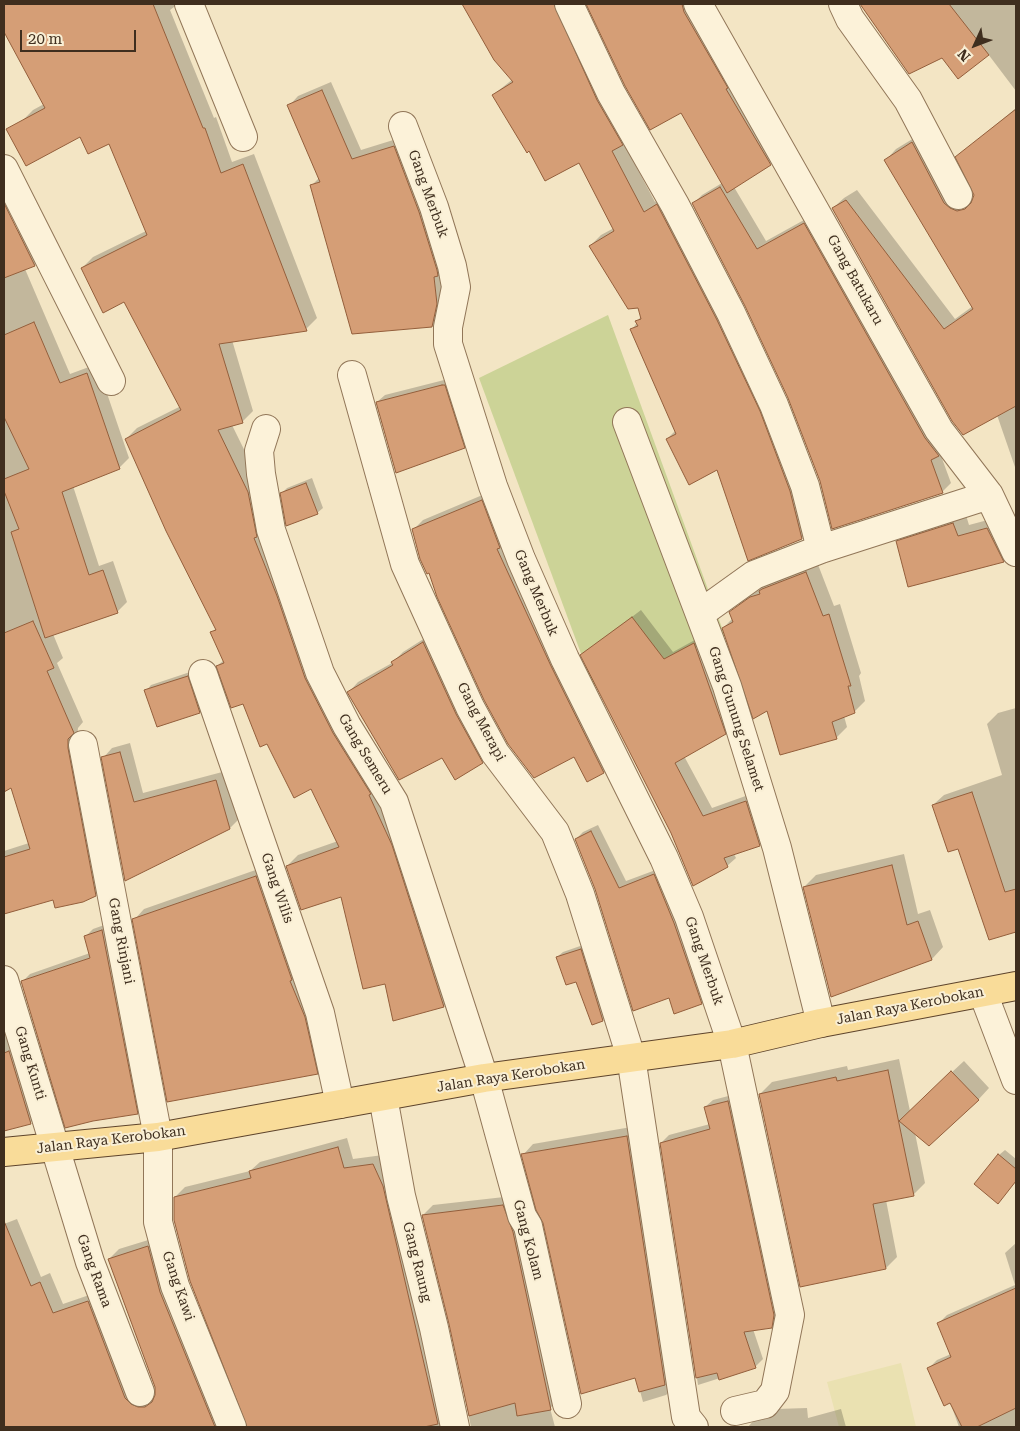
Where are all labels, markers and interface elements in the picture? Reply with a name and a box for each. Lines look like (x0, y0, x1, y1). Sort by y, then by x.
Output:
scale bar (22, 20, 139, 52)
north arrow (950, 20, 1000, 70)
text: 20 m (28, 30, 62, 48)
text: N (955, 46, 974, 65)
street label: Gang Merbuk (404, 148, 452, 240)
street label: Gang Batukaru (823, 232, 887, 328)
street label: Gang Merbuk (510, 547, 562, 639)
street label: Gang Gunung Selamet (705, 644, 767, 794)
street label: Gang Merapi (453, 680, 509, 764)
street label: Gang Semeru (334, 711, 396, 797)
street label: Gang Wilis (257, 851, 297, 925)
street label: Gang Rinjani (104, 896, 138, 986)
street label: Gang Merbuk (681, 915, 727, 1007)
street label: Jalan Raya Kerobokan (835, 983, 985, 1029)
street label: Gang Kunti (11, 1024, 49, 1102)
street label: Jalan Raya Kerobokan (436, 1056, 586, 1096)
street label: Jalan Raya Kerobokan (36, 1123, 186, 1157)
street label: Gang Kolam (509, 1198, 547, 1282)
street label: Gang Raung (399, 1220, 435, 1304)
street label: Gang Rama (73, 1232, 115, 1310)
street label: Gang Kawi (158, 1249, 198, 1323)

